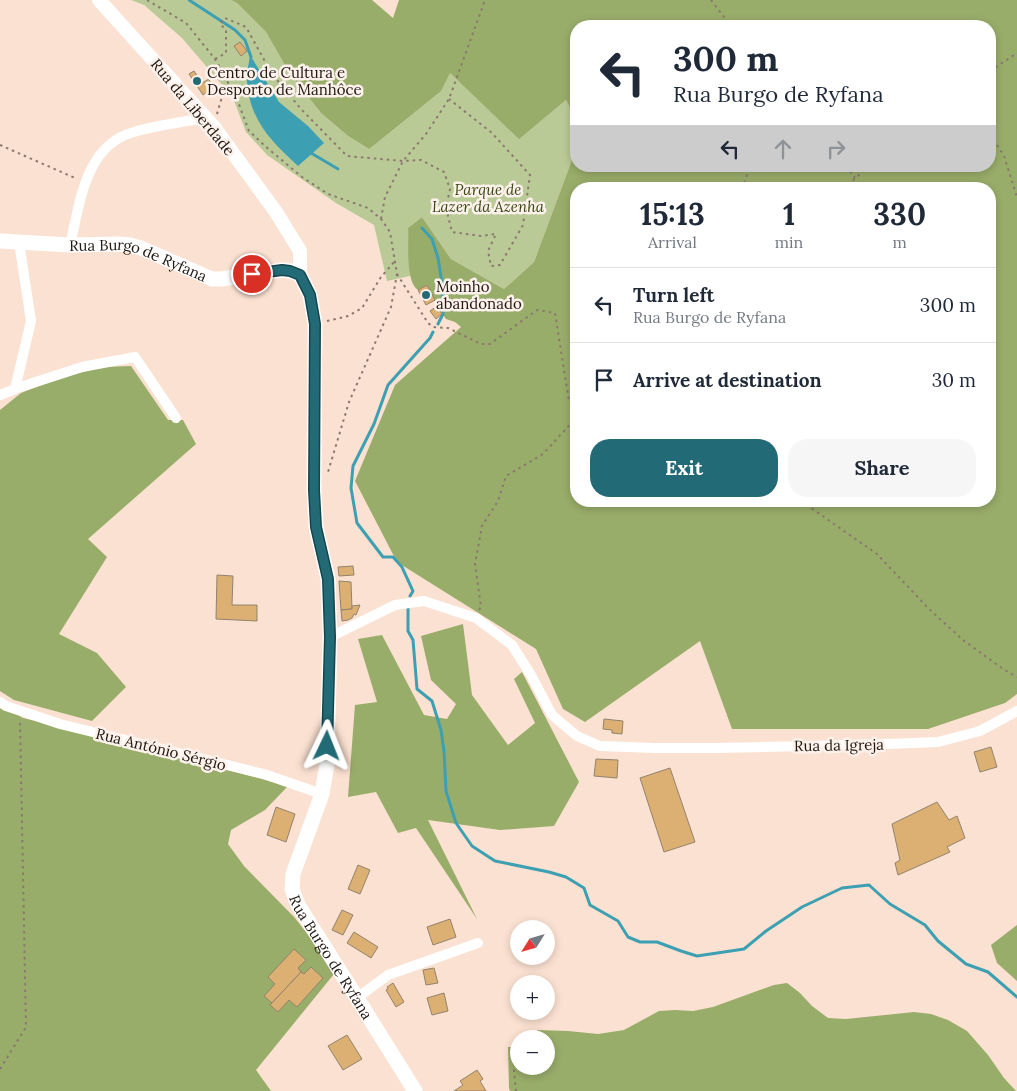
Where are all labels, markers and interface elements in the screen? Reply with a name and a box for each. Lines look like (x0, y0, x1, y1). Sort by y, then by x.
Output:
text: 300 m (673, 36, 779, 81)
icon: left (590, 40, 655, 105)
street label: Rua da Liberdade (147, 55, 239, 159)
place label: Centro de Cultura e Desporto de Manhôce (207, 63, 362, 99)
marker: Centro de Cultura e Desporto de Manhôce (191, 75, 203, 87)
text: Rua Burgo de Ryfana (673, 80, 884, 108)
icon: left (716, 135, 744, 163)
icon: ahead (769, 135, 797, 163)
icon: right (822, 135, 850, 163)
park label: Parque de Lazer da Azenha (432, 180, 545, 216)
text: 15:13 (640, 195, 705, 233)
text: 1 (783, 195, 795, 233)
text: 330 (873, 195, 926, 233)
text: Arrival (648, 232, 697, 252)
text: min (775, 232, 803, 252)
text: m (892, 232, 907, 252)
street label: Rua Burgo de Ryfana (69, 234, 210, 285)
pin (231, 253, 273, 295)
icon: arrive (238, 260, 266, 288)
place label: Moinho abandonado (436, 277, 522, 313)
text: Turn left (633, 283, 714, 307)
marker: Moinho abandonado (420, 289, 432, 301)
icon: left (590, 291, 618, 319)
text: 300 m (920, 293, 976, 317)
text: Rua Burgo de Ryfana (633, 307, 786, 327)
icon: arrive (590, 366, 618, 394)
text: Arrive at destination (633, 368, 822, 392)
text: 30 m (932, 368, 976, 392)
button: Exit (590, 439, 778, 497)
button: Share (788, 439, 976, 497)
position arrow (300, 719, 352, 771)
street label: Rua António Sérgio (94, 724, 228, 774)
street label: Rua da Igreja (794, 735, 884, 755)
street label: Rua Burgo de Ryfana (285, 892, 378, 1023)
north arrow (510, 920, 555, 965)
map controls (510, 920, 555, 1075)
button: + (510, 975, 555, 1020)
button: − (510, 1030, 555, 1075)

